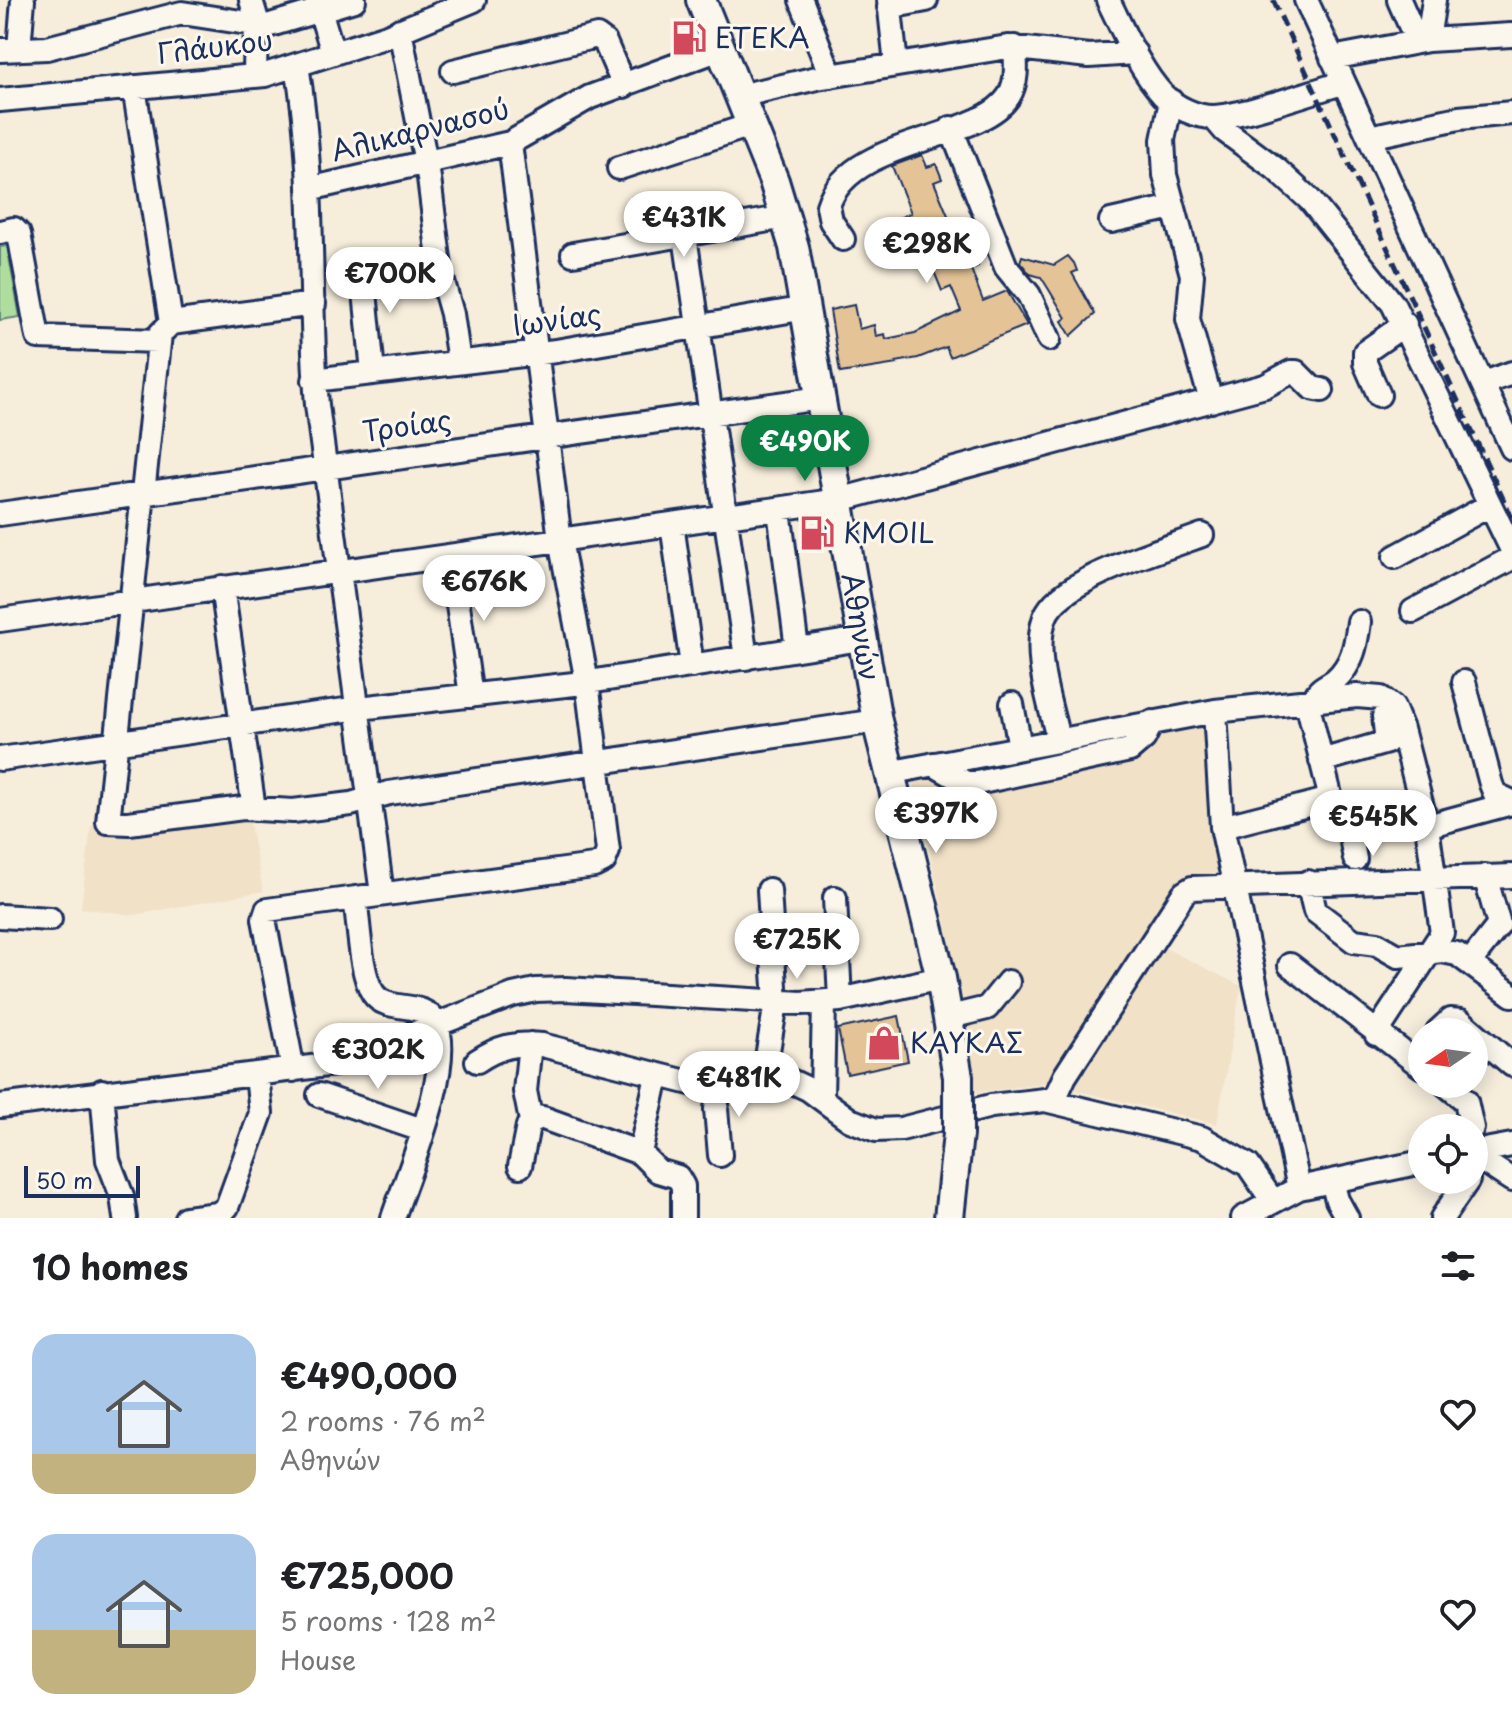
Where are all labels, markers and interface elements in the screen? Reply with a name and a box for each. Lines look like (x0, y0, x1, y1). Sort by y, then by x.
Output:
place label: ΕΤΕΚΑ (715, 15, 810, 58)
street label: Γλάυκου (154, 17, 275, 74)
fuel station icon: ΕΤΕΚΑ (670, 19, 708, 57)
street label: Αλικαρνασού (326, 86, 513, 171)
pin: €431K (628, 191, 740, 259)
text: €431K (642, 197, 726, 236)
pin: €298K (871, 217, 983, 285)
text: €298K (882, 223, 972, 262)
pin: €700K (334, 247, 446, 315)
text: €700K (344, 253, 436, 292)
street label: Ιωνίας (510, 291, 604, 346)
street label: Τροίας (359, 397, 454, 452)
pin: €490K (749, 415, 861, 483)
text: €490K (759, 421, 851, 460)
place label: KMOIL (843, 510, 934, 553)
fuel station icon: KMOIL (798, 514, 836, 552)
pin: €676K (428, 555, 540, 623)
text: €676K (440, 561, 528, 600)
street label: Αθηνών (831, 569, 893, 684)
pin: €397K (880, 787, 992, 855)
pin: €545K (1317, 790, 1429, 858)
text: €397K (893, 793, 979, 832)
text: €545K (1328, 796, 1418, 835)
pin: €725K (741, 913, 853, 981)
text: €725K (752, 919, 842, 958)
north arrow (1408, 1018, 1488, 1098)
map controls (1408, 1018, 1488, 1194)
place label: ΚΑΥΚΑΣ (910, 1020, 1023, 1063)
pin: €302K (322, 1023, 434, 1091)
shop icon: ΚΑΥΚΑΣ (865, 1024, 903, 1062)
text: €302K (331, 1029, 425, 1068)
pin: €481K (683, 1051, 795, 1119)
text: €481K (696, 1057, 782, 1096)
button: locate (1408, 1114, 1488, 1194)
scale bar (24, 1162, 140, 1198)
text: 50 m (36, 1163, 93, 1196)
text: 10 homes (32, 1240, 188, 1292)
icon: filters (1436, 1244, 1480, 1288)
text: €490,000 (280, 1349, 457, 1401)
icon: home (96, 1366, 192, 1462)
icon: heart (1436, 1392, 1480, 1436)
text: 2 rooms · 76 m² (280, 1401, 486, 1440)
text: Αθηνών (280, 1440, 381, 1479)
text: €725,000 (280, 1549, 454, 1601)
icon: home (96, 1566, 192, 1662)
icon: heart (1436, 1592, 1480, 1636)
text: 5 rooms · 128 m² (280, 1601, 496, 1640)
text: House (280, 1640, 356, 1679)

